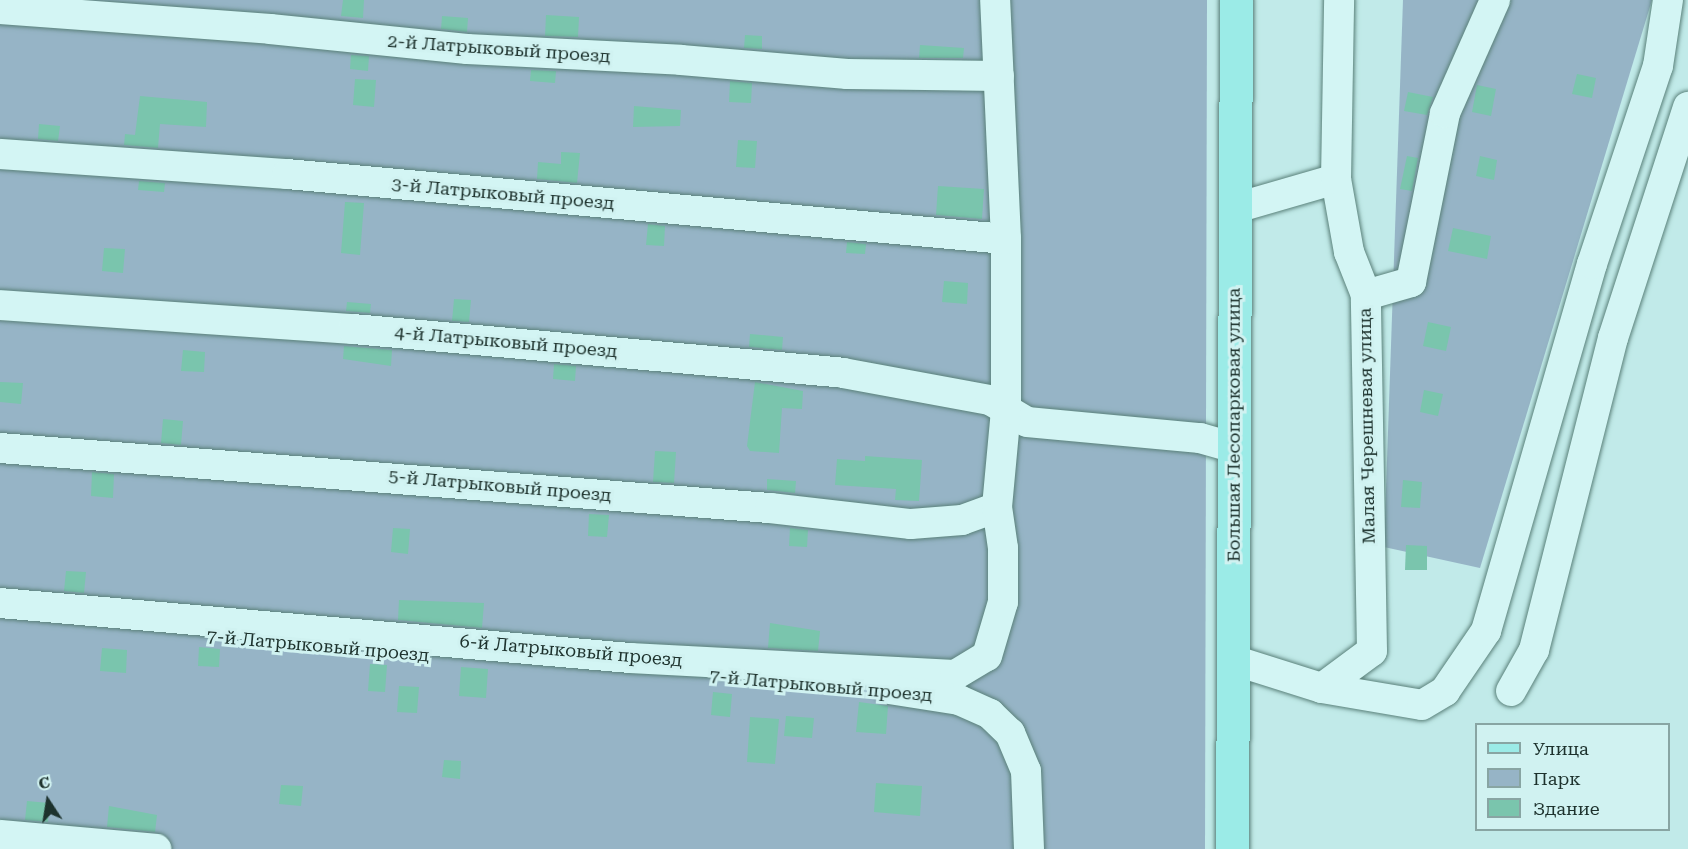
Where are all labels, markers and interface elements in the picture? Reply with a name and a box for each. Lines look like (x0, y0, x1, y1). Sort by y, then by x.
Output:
street label: 2-й Латрыковый проезд (387, 30, 611, 68)
street label: 3-й Латрыковый проезд (391, 173, 615, 215)
street label: Большая Лесопарковая улица (1223, 288, 1245, 562)
street label: Малая Черешневая улица (1354, 308, 1380, 544)
street label: 4-й Латрыковый проезд (394, 321, 618, 363)
street label: 5-й Латрыковый проезд (388, 465, 612, 507)
street label: 7-й Латрыковый проезд (206, 625, 430, 667)
street label: 6-й Латрыковый проезд (459, 630, 683, 672)
street label: 7-й Латрыковый проезд (709, 665, 933, 707)
legend (1475, 723, 1670, 831)
text: Улица (1533, 738, 1589, 759)
text: Парк (1533, 768, 1581, 789)
north arrow (18, 771, 78, 831)
text: С (37, 772, 52, 793)
text: Здание (1533, 798, 1600, 819)

